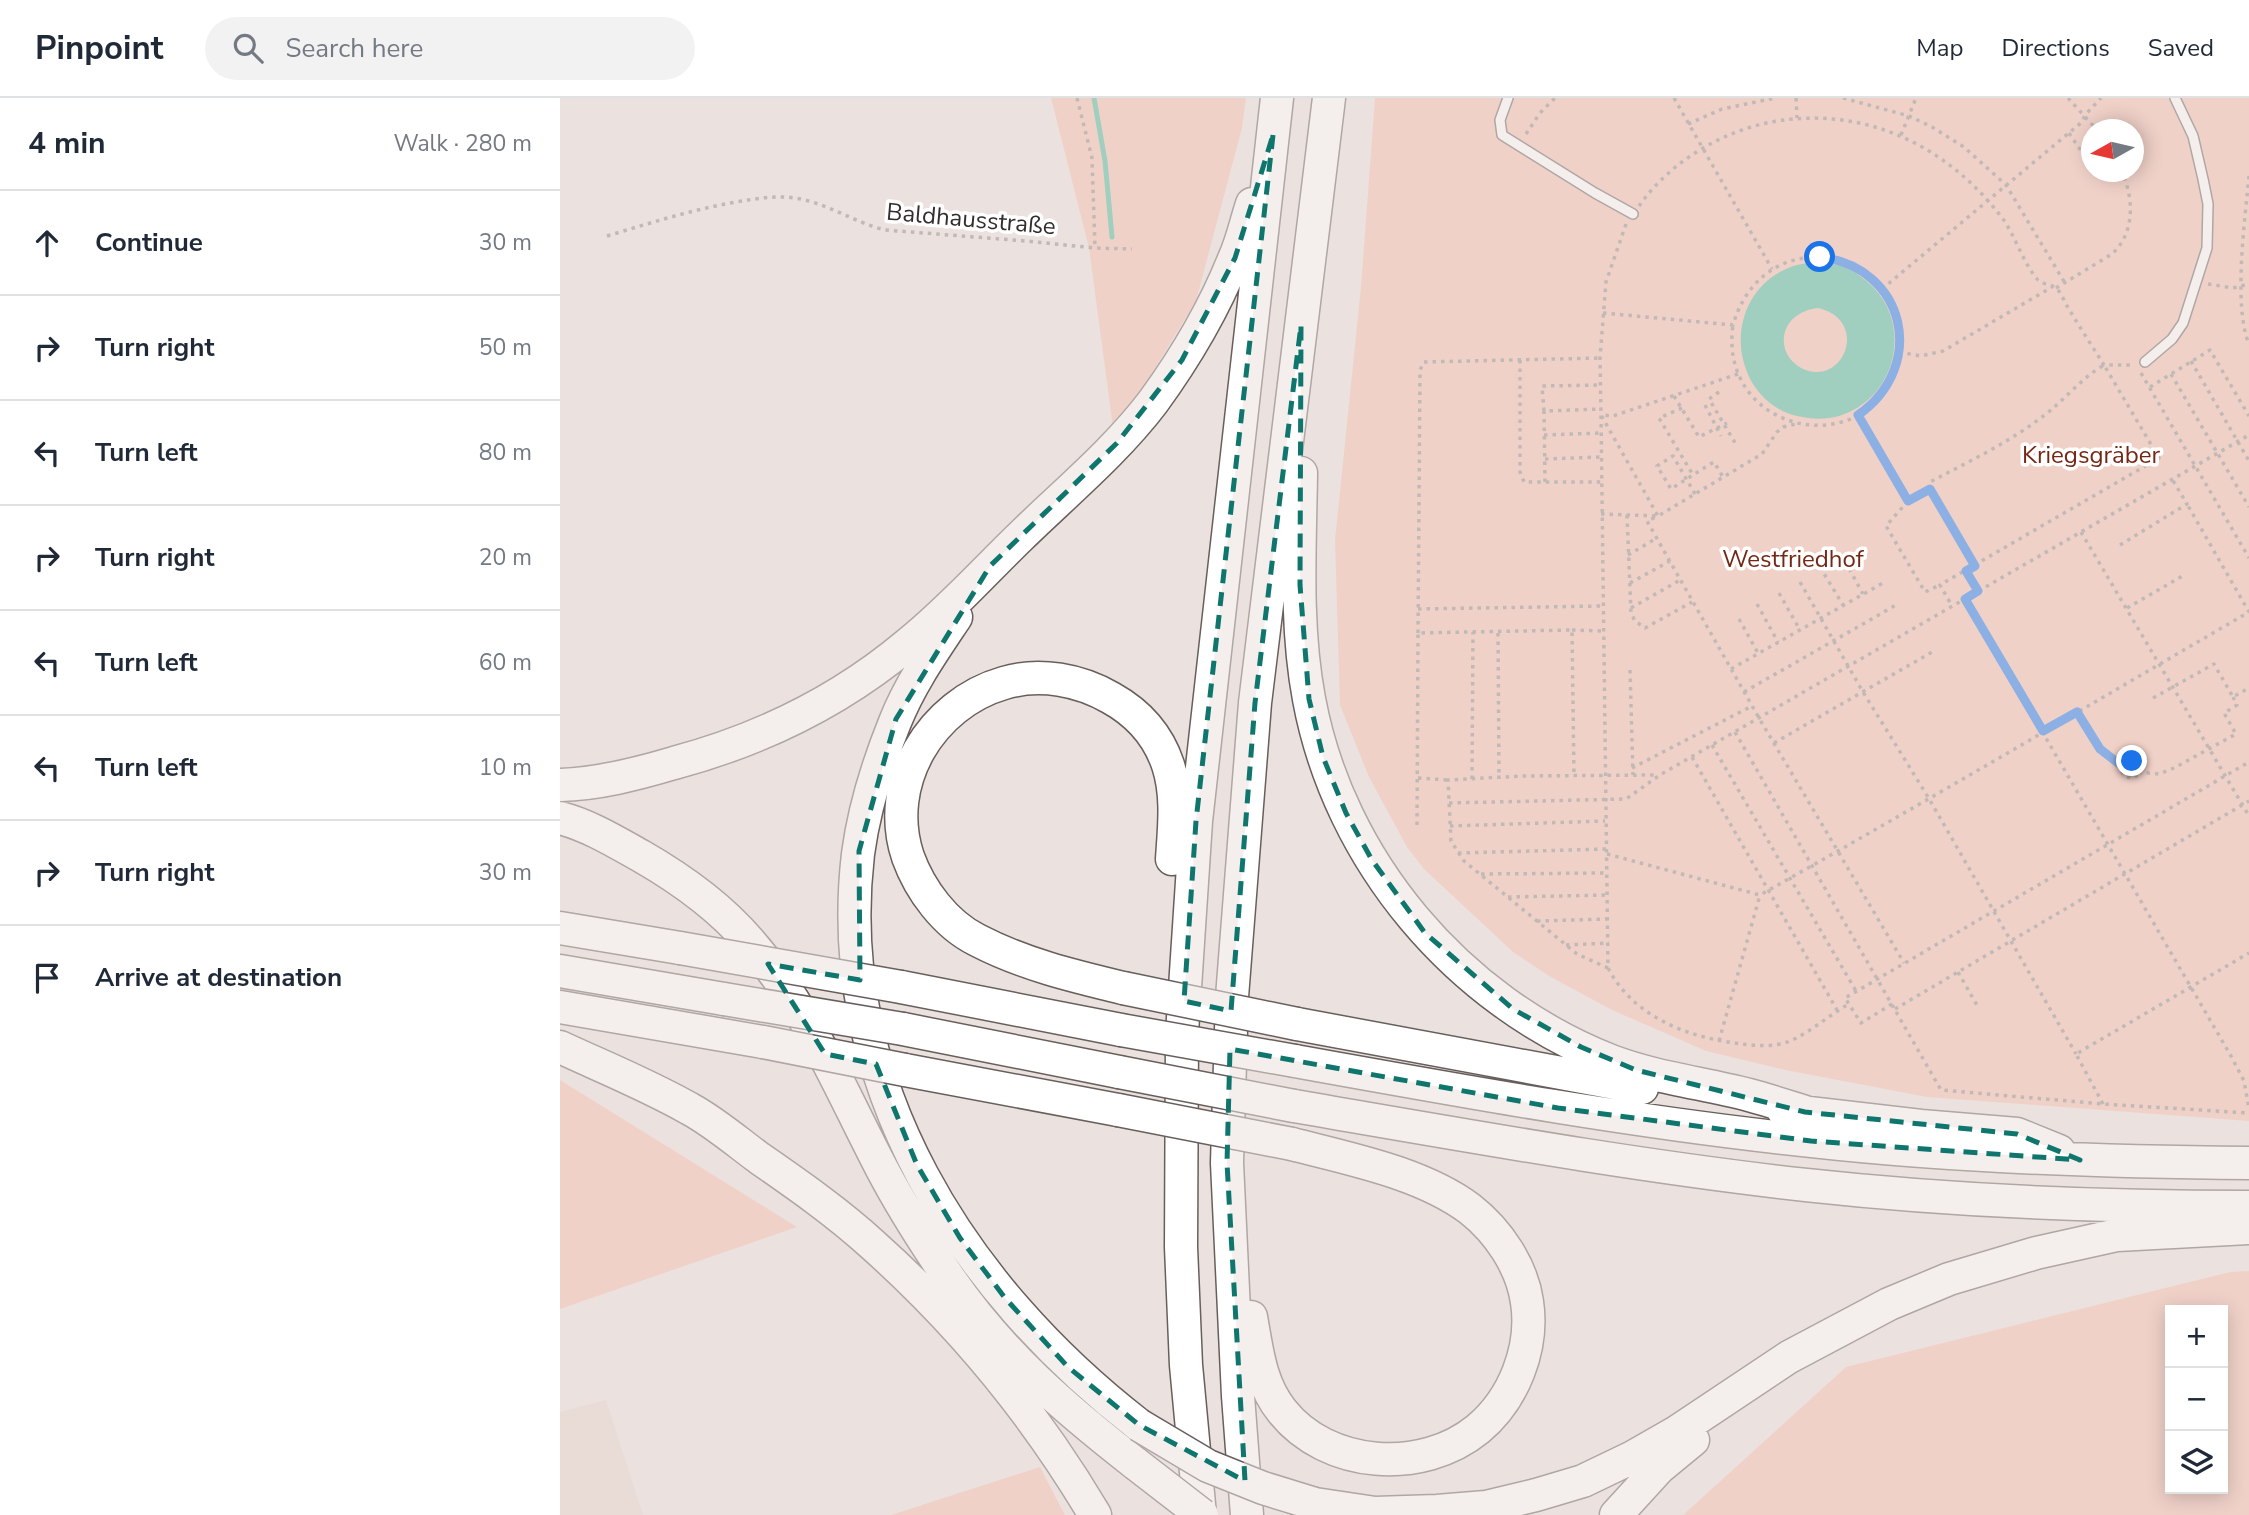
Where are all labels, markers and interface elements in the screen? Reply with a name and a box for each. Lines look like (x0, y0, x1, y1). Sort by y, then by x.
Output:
search box (205, 17, 695, 80)
text: Pinpoint (35, 26, 163, 71)
icon: search (229, 29, 267, 67)
text: Search here (285, 31, 423, 66)
text: Map (1916, 32, 1963, 64)
text: Directions (2001, 32, 2110, 64)
text: Saved (2148, 32, 2214, 64)
north arrow (2081, 119, 2144, 182)
text: 4 min (28, 123, 106, 164)
text: Walk · 280 m (393, 128, 532, 159)
street label: Baldhausstraße (885, 196, 1057, 242)
icon: ahead (28, 224, 66, 262)
text: Continue (95, 225, 203, 260)
text: 30 m (479, 227, 532, 258)
route start (1804, 241, 1835, 272)
icon: right (28, 329, 66, 367)
text: Turn right (95, 330, 214, 365)
text: 50 m (479, 332, 532, 363)
icon: left (28, 434, 66, 472)
text: Turn left (95, 435, 198, 470)
text: 80 m (479, 437, 532, 468)
park label: Kriegsgräber (2022, 439, 2160, 471)
icon: right (28, 539, 66, 577)
text: Turn right (95, 540, 214, 575)
text: 20 m (479, 542, 532, 573)
park label: Westfriedhof (1722, 543, 1865, 575)
icon: left (28, 644, 66, 682)
text: Turn left (95, 645, 198, 680)
text: 60 m (479, 647, 532, 678)
route end (2116, 745, 2147, 776)
icon: left (28, 749, 66, 787)
text: Turn left (95, 750, 198, 785)
text: 10 m (479, 752, 532, 783)
icon: right (28, 854, 66, 892)
text: Turn right (95, 855, 214, 890)
text: 30 m (479, 857, 532, 888)
icon: arrive (28, 959, 66, 997)
text: Arrive at destination (95, 960, 342, 995)
map controls (2165, 1305, 2228, 1494)
button: + (2165, 1305, 2228, 1368)
button: − (2165, 1368, 2228, 1431)
button: layers (2165, 1431, 2228, 1494)

